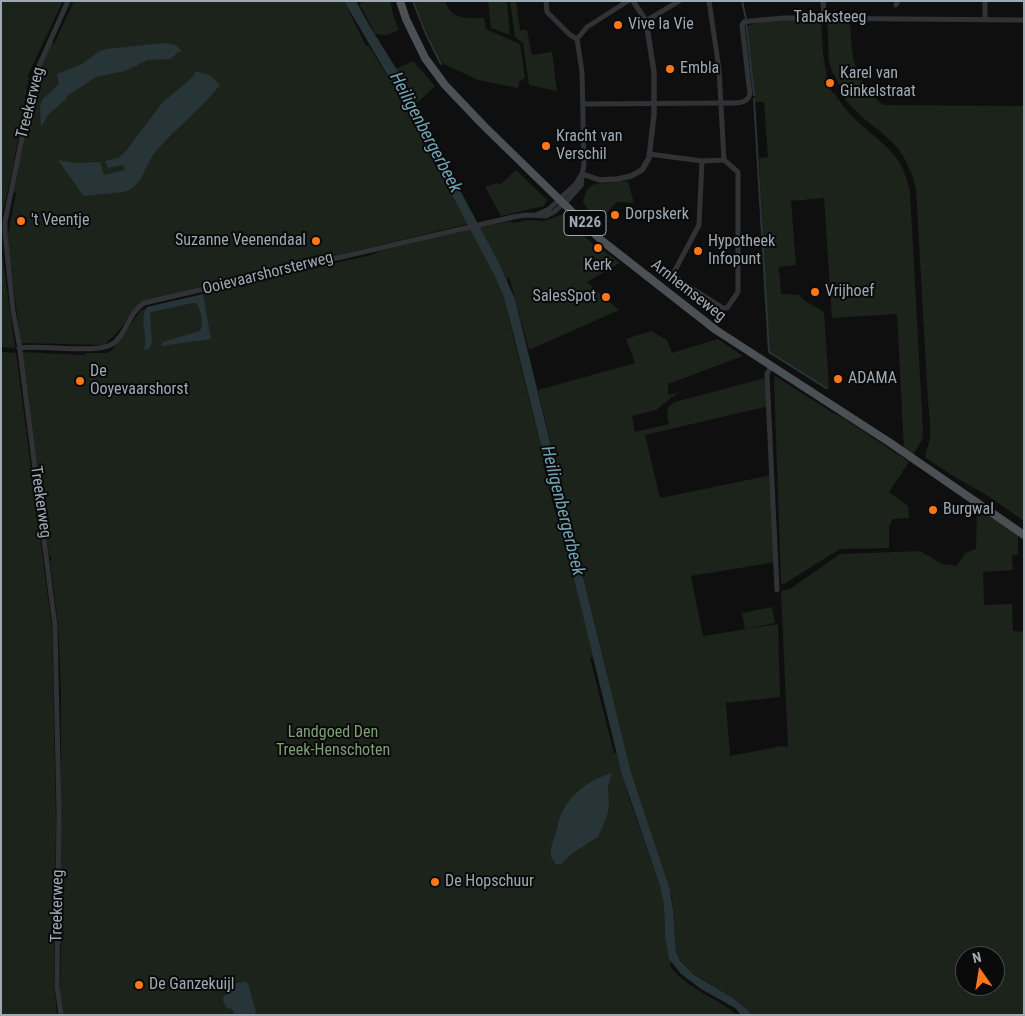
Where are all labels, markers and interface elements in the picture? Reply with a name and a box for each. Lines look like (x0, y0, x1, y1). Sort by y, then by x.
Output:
street label: Tabaksteeg (794, 8, 866, 28)
place label: Vive la Vie (628, 15, 694, 35)
marker: Vive la Vie (612, 19, 624, 31)
place label: Embla (680, 59, 719, 79)
marker: Embla (664, 63, 676, 75)
place label: Karel van Ginkelstraat (840, 64, 916, 102)
street label: Treekerweg (13, 65, 49, 141)
water label: Heiligenbergerbeek (384, 69, 466, 197)
marker: Karel van Ginkelstraat (824, 77, 836, 89)
place label: Kracht van Verschil (556, 127, 623, 165)
marker: Kracht van Verschil (540, 140, 552, 152)
place label: Dorpskerk (625, 205, 689, 225)
marker: Dorpskerk (609, 209, 621, 221)
road number: N226 (564, 210, 606, 236)
place label: 't Veentje (31, 211, 89, 231)
marker: 't Veentje (15, 215, 27, 227)
place label: Suzanne Veenendaal (175, 231, 306, 251)
place label: Hypotheek Infopunt (708, 232, 775, 270)
marker: Suzanne Veenendaal (310, 235, 322, 247)
marker: Kerk (592, 242, 604, 254)
marker: Hypotheek Infopunt (692, 245, 704, 257)
street label: Ooievaarshorsterweg (201, 248, 335, 300)
place label: Kerk (584, 256, 612, 276)
street label: Arnhemseweg (647, 256, 729, 326)
place label: Vrijhoef (825, 282, 874, 302)
marker: Vrijhoef (809, 286, 821, 298)
place label: SalesSpot (533, 287, 596, 307)
marker: SalesSpot (600, 291, 612, 303)
place label: De Ooyevaarshorst (90, 362, 188, 400)
place label: ADAMA (848, 369, 897, 389)
marker: ADAMA (832, 373, 844, 385)
marker: De Ooyevaarshorst (74, 375, 86, 387)
water label: Heiligenbergerbeek (535, 444, 589, 578)
street label: Treekerweg (25, 465, 55, 539)
place label: Burgwal (943, 500, 994, 520)
marker: Burgwal (927, 504, 939, 516)
park label: Landgoed Den Treek-Henschoten (276, 723, 390, 761)
street label: Treekerweg (48, 869, 68, 943)
place label: De Hopschuur (445, 872, 534, 892)
marker: De Hopschuur (429, 876, 441, 888)
north arrow (955, 946, 1005, 996)
text: N (971, 949, 983, 966)
place label: De Ganzekuijl (149, 975, 234, 995)
marker: De Ganzekuijl (133, 979, 145, 991)

